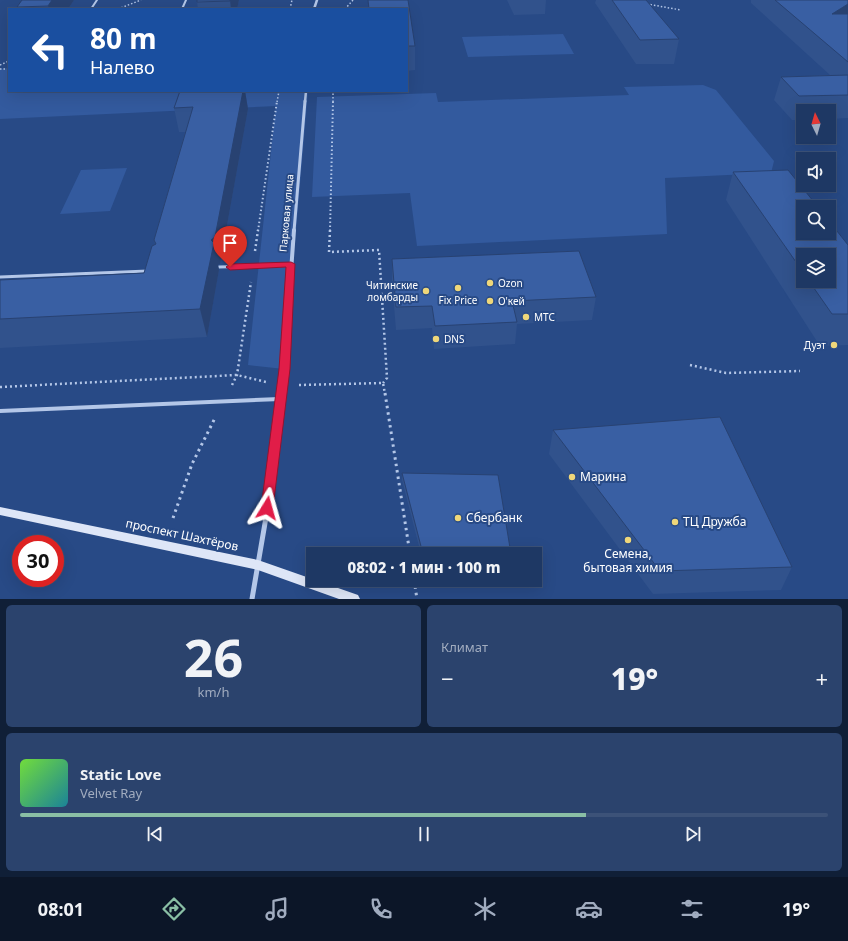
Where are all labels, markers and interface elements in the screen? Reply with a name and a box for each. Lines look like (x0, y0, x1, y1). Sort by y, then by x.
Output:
text: 80 m (90, 19, 157, 57)
icon: left (24, 24, 76, 76)
text: Налево (90, 55, 155, 79)
north arrow (796, 104, 836, 144)
map controls (796, 104, 836, 288)
button: sound (796, 152, 836, 192)
street label: Парковая улица (276, 174, 296, 252)
button: search (796, 200, 836, 240)
pin (213, 226, 247, 267)
icon: arrive (219, 232, 241, 254)
button: layers (796, 248, 836, 288)
place label: Ozon (498, 276, 523, 290)
place label: Читинские ломбарды (366, 278, 418, 304)
marker: Ozon (485, 278, 495, 288)
marker: Fix Price (453, 283, 463, 293)
marker: Читинские ломбарды (421, 286, 431, 296)
place label: Fix Price (439, 293, 478, 307)
place label: О'кей (498, 294, 525, 308)
marker: О'кей (485, 296, 495, 306)
place label: МТС (534, 310, 555, 324)
marker: МТС (521, 312, 531, 322)
place label: DNS (444, 332, 465, 346)
marker: DNS (431, 334, 441, 344)
place label: Дуэт (804, 338, 826, 352)
marker: Дуэт (829, 340, 839, 350)
place label: Марина (580, 468, 626, 485)
marker: Марина (567, 472, 577, 482)
position arrow (246, 487, 288, 529)
place label: Сбербанк (466, 509, 523, 526)
marker: Сбербанк (453, 513, 463, 523)
place label: ТЦ Дружба (683, 513, 746, 530)
street label: проспект Шахтёров (124, 514, 240, 555)
marker: ТЦ Дружба (670, 517, 680, 527)
speed limit sign: 30 (12, 535, 64, 587)
marker: Семена, бытовая химия (623, 535, 633, 545)
place label: Семена, бытовая химия (583, 545, 673, 576)
text: 08:02 · 1 мин · 100 m (347, 557, 501, 577)
text: 26 (184, 621, 243, 692)
text: Климат (441, 638, 488, 656)
text: 19° (611, 658, 658, 699)
text: − (441, 663, 454, 693)
text: + (815, 663, 828, 693)
text: km/h (198, 683, 229, 701)
text: Static Love (80, 764, 161, 784)
text: Velvet Ray (80, 784, 142, 802)
icon: previous (144, 823, 166, 845)
icon: pause (413, 823, 435, 845)
icon: next (682, 823, 704, 845)
icon: directions (160, 895, 188, 923)
icon: music (263, 895, 291, 923)
icon: phone (367, 895, 395, 923)
icon: climate (471, 895, 499, 923)
icon: car (575, 895, 603, 923)
icon: filters (678, 895, 706, 923)
text: 08:01 (38, 897, 84, 921)
text: 19° (782, 897, 810, 921)

